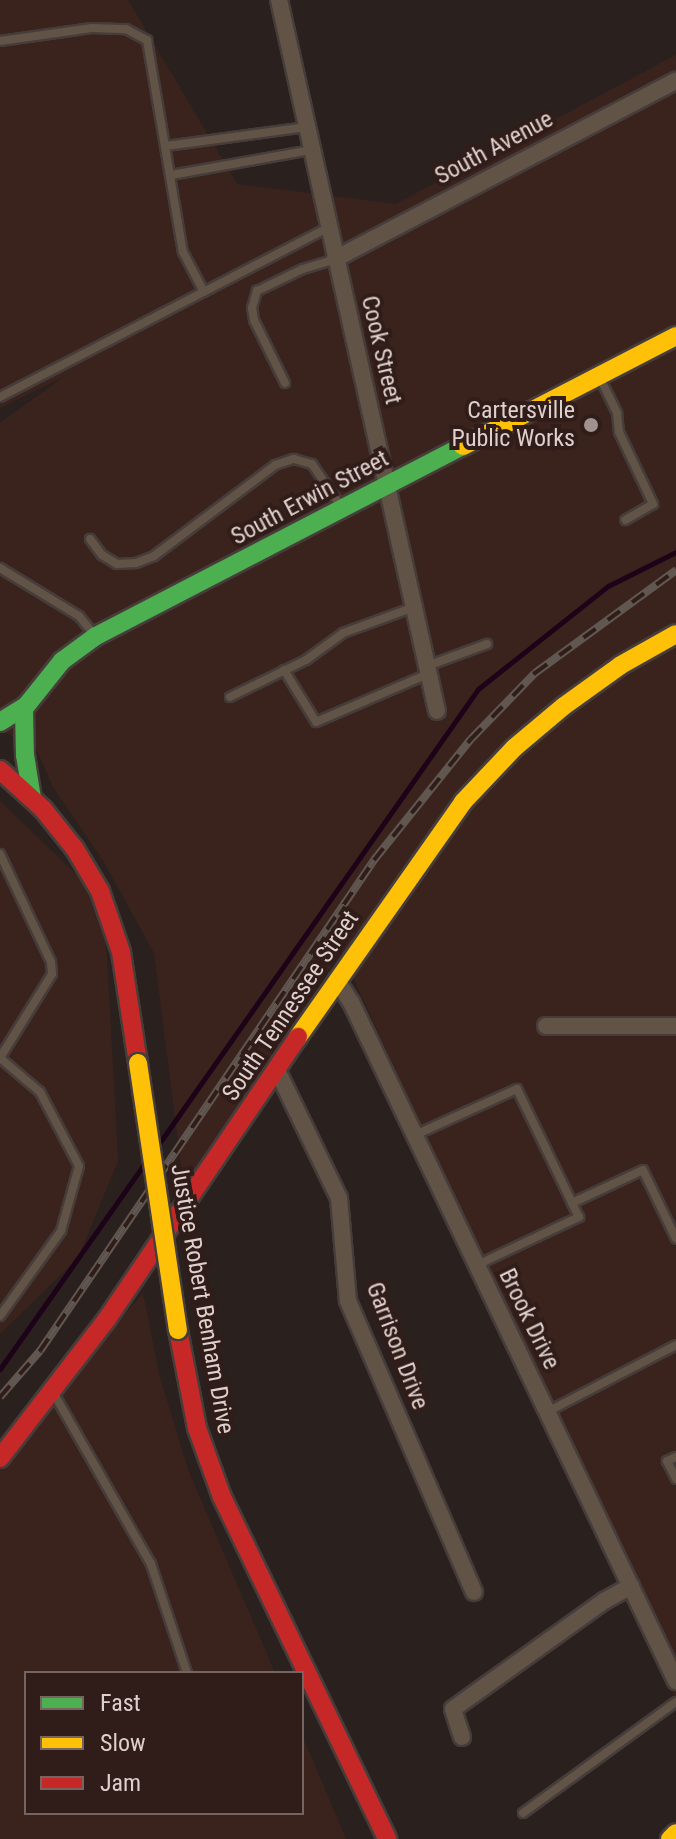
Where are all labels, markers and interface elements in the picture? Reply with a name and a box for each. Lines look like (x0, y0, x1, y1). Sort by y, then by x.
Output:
street label: South Avenue (430, 105, 558, 191)
street label: Cook Street (355, 293, 407, 407)
place label: Cartersville Public Works (452, 397, 575, 453)
marker: Cartersville Public Works (582, 416, 600, 434)
street label: South Erwin Street (226, 444, 394, 552)
street label: South Tennessee Street (217, 905, 365, 1107)
street label: Justice Robert Benham Drive (164, 1162, 240, 1436)
street label: Brook Drive (492, 1264, 566, 1374)
street label: Garrison Drive (360, 1278, 434, 1414)
legend (24, 1671, 304, 1815)
text: Fast (100, 1689, 141, 1717)
text: Slow (100, 1729, 146, 1757)
text: Jam (100, 1769, 141, 1797)

